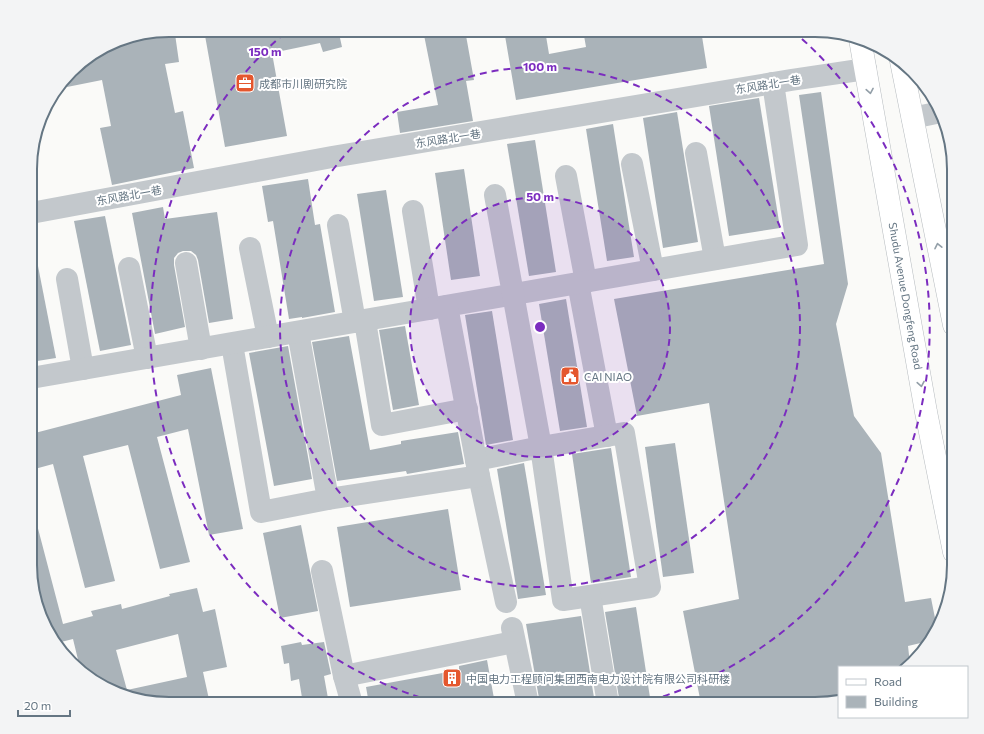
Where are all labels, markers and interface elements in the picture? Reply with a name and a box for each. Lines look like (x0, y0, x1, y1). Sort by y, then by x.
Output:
text: 150 m (248, 44, 282, 58)
text: 100 m (523, 59, 557, 73)
office icon: 成都市川剧研究院 (234, 72, 256, 94)
street label: 东风路北一巷 (734, 72, 802, 96)
place label: 成都市川剧研究院 (259, 77, 347, 90)
one-way arrow (865, 88, 874, 94)
street label: 东风路北一巷 (414, 126, 482, 150)
street label: 东风路北一巷 (95, 183, 163, 207)
text: 50 m (526, 189, 554, 203)
street label: Shudu Avenue Dongfeng Road (887, 221, 925, 371)
one-way arrow (934, 243, 942, 249)
centre of rings (533, 320, 547, 334)
public building icon: CAI NIAO (559, 365, 581, 387)
place label: CAI NIAO (584, 370, 632, 383)
one-way arrow (916, 381, 925, 387)
legend (838, 666, 968, 718)
building icon: 中国电力工程顾问集团西南电力设计院有限公司科研楼 (441, 667, 463, 689)
place label: 中国电力工程顾问集团西南电力设计院有限公司科研楼 (466, 672, 730, 685)
text: Road (874, 674, 902, 688)
scale bar (18, 692, 70, 718)
text: Building (874, 694, 918, 708)
text: 20 m (24, 698, 51, 712)

